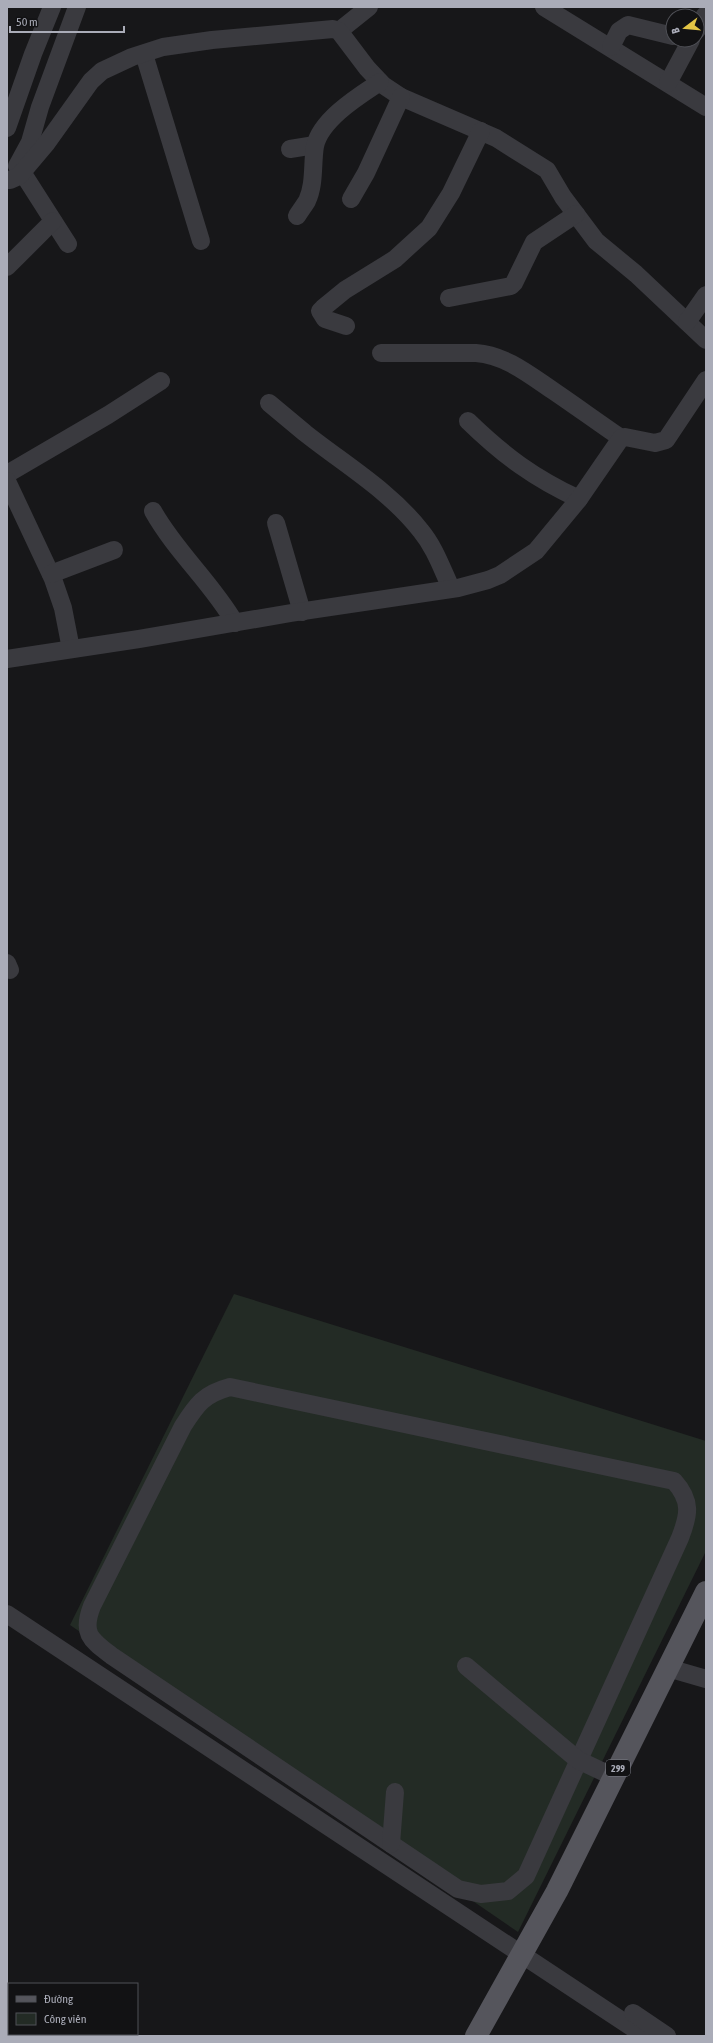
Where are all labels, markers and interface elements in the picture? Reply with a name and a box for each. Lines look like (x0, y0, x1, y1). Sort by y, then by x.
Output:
scale bar (10, 8, 124, 34)
north arrow (665, 8, 705, 48)
text: 50 m (16, 15, 38, 29)
text: B (669, 26, 682, 35)
road number: 299 (606, 1760, 630, 1776)
legend (8, 1983, 138, 2035)
text: Đường (44, 1992, 74, 2006)
text: Công viên (44, 2012, 87, 2026)

